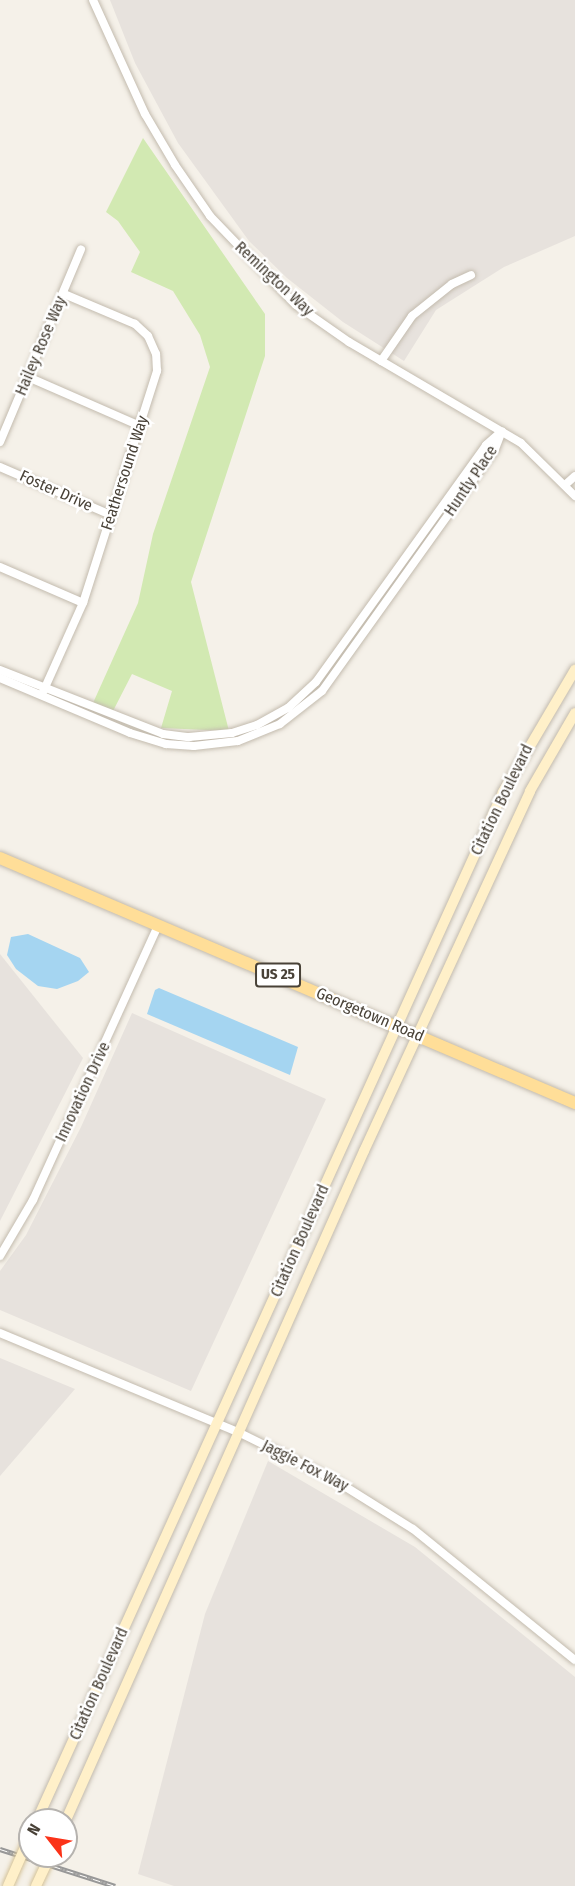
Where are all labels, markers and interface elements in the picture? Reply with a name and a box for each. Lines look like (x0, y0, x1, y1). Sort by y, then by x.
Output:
street label: Remington Way (231, 238, 317, 320)
street label: Hailey Rose Way (11, 293, 71, 399)
street label: Feathersound Way (97, 413, 153, 533)
street label: Huntly Place (440, 442, 502, 520)
street label: Foster Drive (17, 466, 95, 516)
street label: Citation Boulevard (467, 741, 537, 859)
road number: US 25 (254, 963, 302, 987)
street label: Georgetown Road (313, 984, 427, 1046)
street label: Innovation Drive (52, 1039, 114, 1145)
street label: Citation Boulevard (267, 1182, 333, 1300)
street label: Jaggie Fox Way (259, 1436, 351, 1496)
street label: Citation Boulevard (66, 1625, 132, 1743)
north arrow (18, 1808, 78, 1868)
text: N (23, 1820, 44, 1839)

